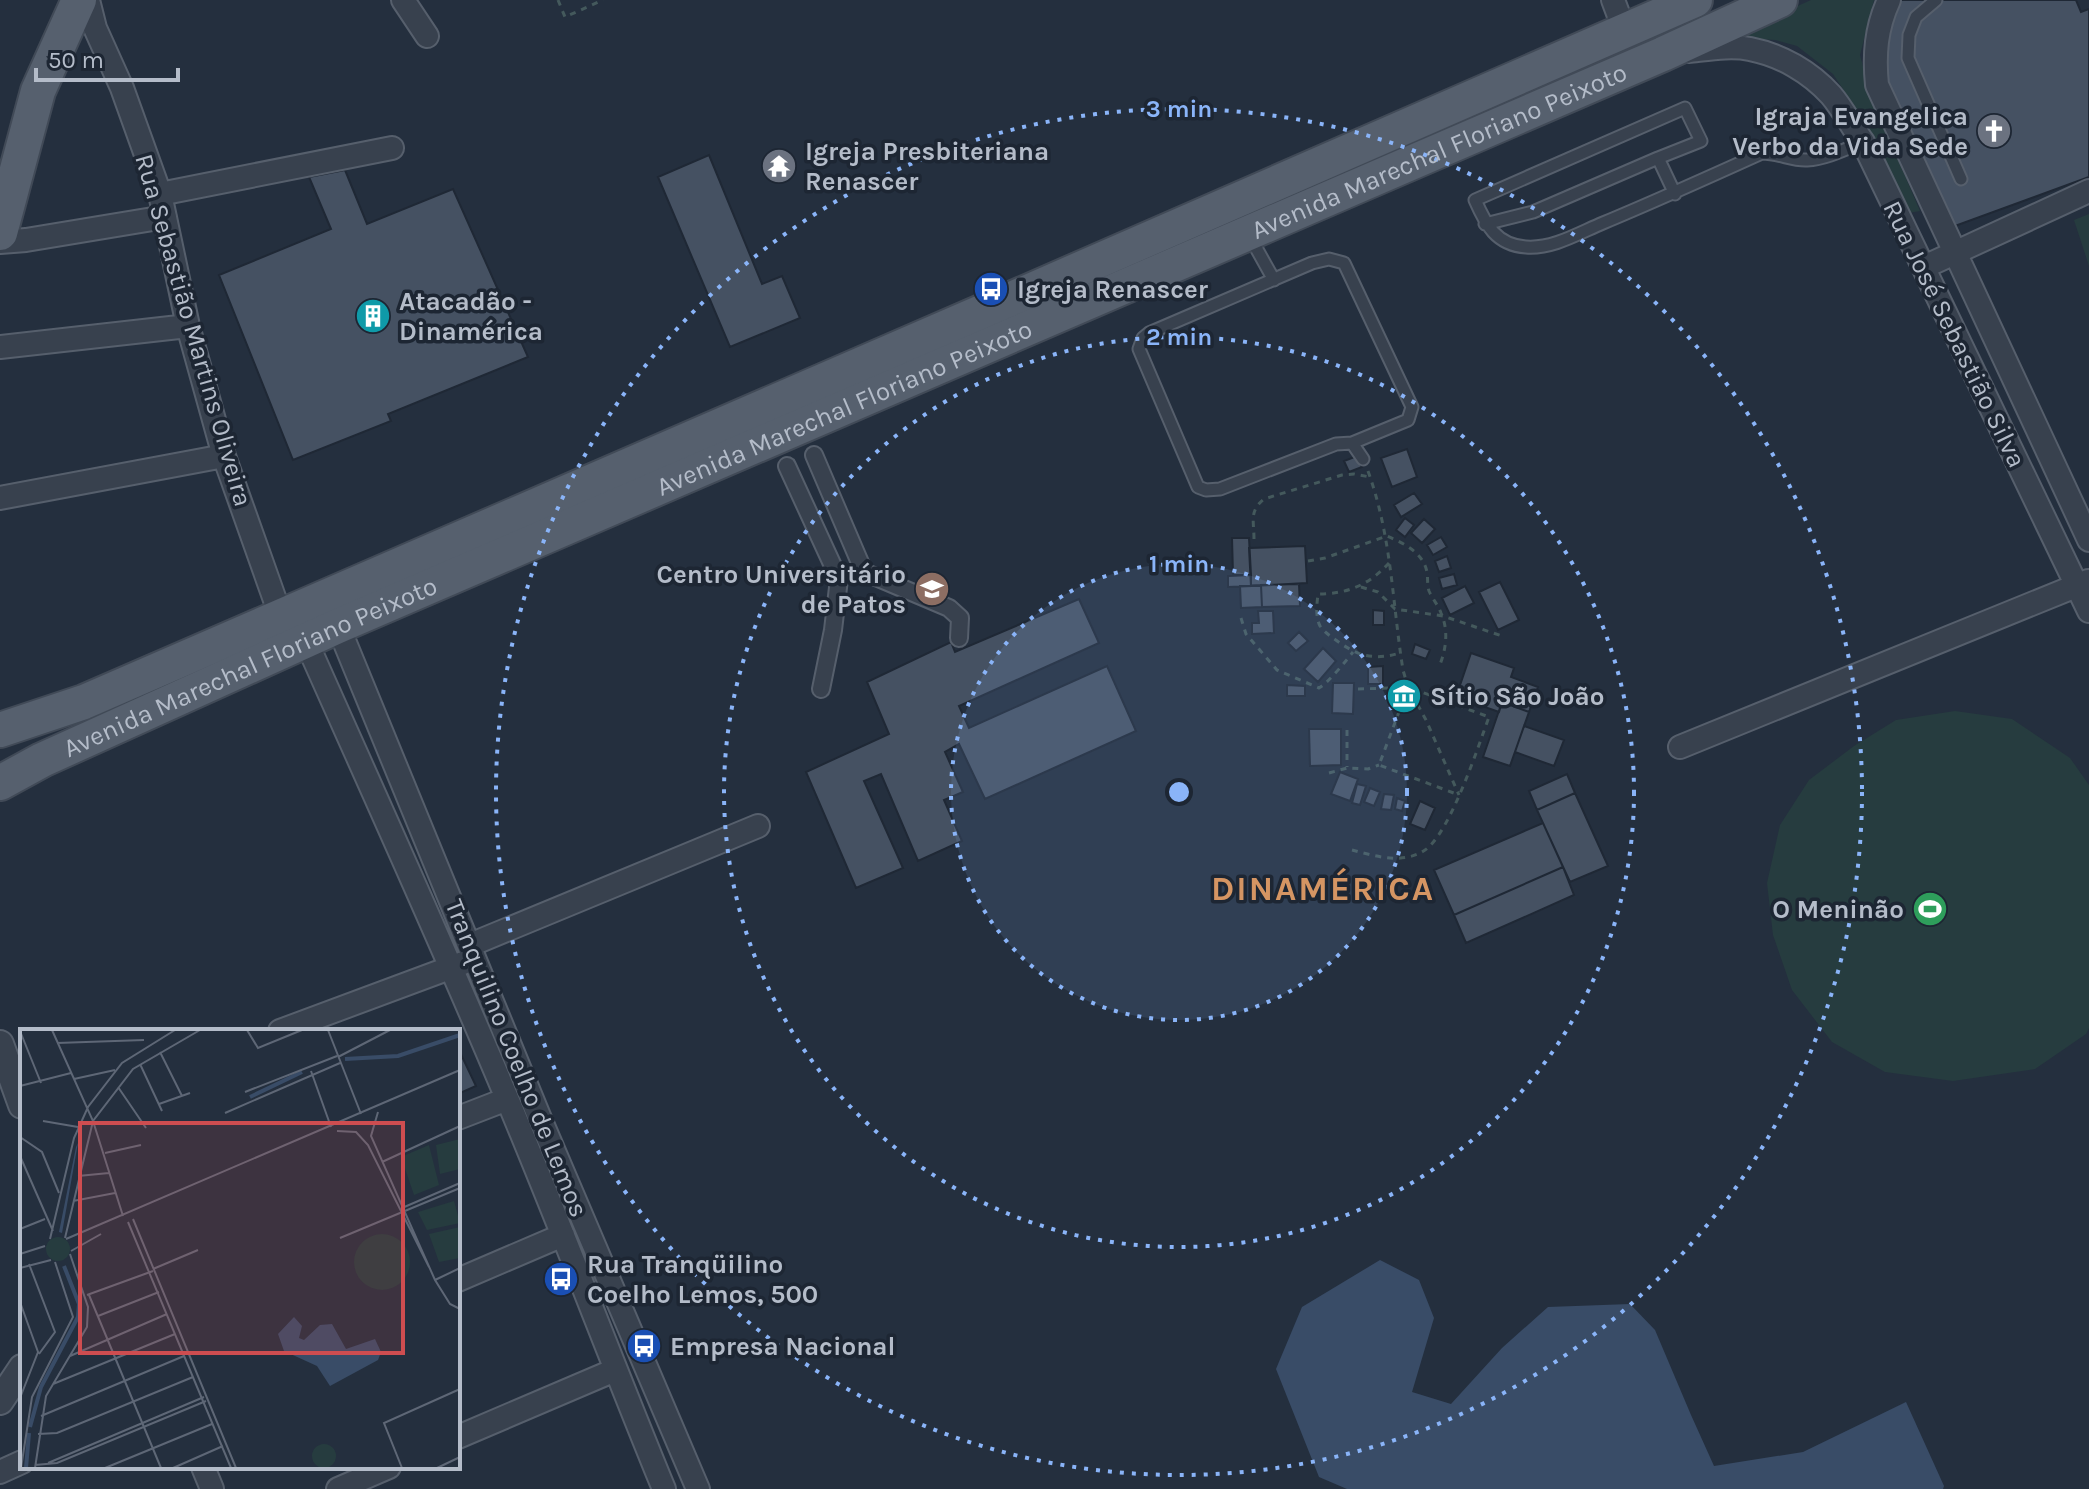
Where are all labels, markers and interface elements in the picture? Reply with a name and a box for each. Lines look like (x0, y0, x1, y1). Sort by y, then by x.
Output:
scale bar (36, 32, 178, 82)
text: 50 m (48, 46, 104, 74)
street label: Avenida Marechal Floriano Peixoto (1247, 56, 1632, 246)
text: 3 min (1146, 95, 1212, 123)
place label: Igraja Evangelica Verbo da Vida Sede (1732, 101, 1968, 162)
church icon: Igraja Evangelica Verbo da Vida Sede (1975, 112, 2013, 150)
place label: Igreja Presbiteriana Renascer (805, 136, 1049, 197)
temple icon: Igreja Presbiteriana Renascer (760, 147, 798, 185)
street label: Rua Sebastião Martins Oliveira (128, 150, 259, 510)
street label: Rua José Sebastião Silva (1876, 196, 2033, 473)
bus stop icon: Igreja Renascer (972, 270, 1010, 308)
place label: Igreja Renascer (1017, 274, 1209, 305)
place label: Atacadão - Dinamérica (399, 286, 543, 347)
building icon: Atacadão - Dinamérica (354, 297, 392, 335)
street label: Avenida Marechal Floriano Peixoto (652, 313, 1037, 503)
text: 2 min (1146, 323, 1212, 351)
text: 1 min (1149, 550, 1209, 578)
place label: Centro Universitário de Patos (656, 559, 906, 620)
street label: Avenida Marechal Floriano Peixoto (59, 570, 442, 764)
school or university icon: Centro Universitário de Patos (913, 570, 951, 608)
museum icon: Sítio São João (1385, 677, 1423, 715)
place label: Sítio São João (1430, 681, 1604, 712)
centre of rings (1165, 778, 1193, 806)
district label: DINAMÉRICA (1211, 867, 1435, 909)
sports icon: O Meninão (1911, 890, 1949, 928)
place label: O Meninão (1772, 894, 1904, 925)
street label: Tranquilino Coelho de Lemos (439, 895, 595, 1222)
inset map (20, 1029, 460, 1469)
place label: Rua Tranqüilino Coelho Lemos, 500 (587, 1249, 818, 1310)
bus stop icon: Rua Tranqüilino Coelho Lemos, 500 (542, 1260, 580, 1298)
bus stop icon: Empresa Nacional (625, 1327, 663, 1365)
place label: Empresa Nacional (670, 1331, 895, 1362)

